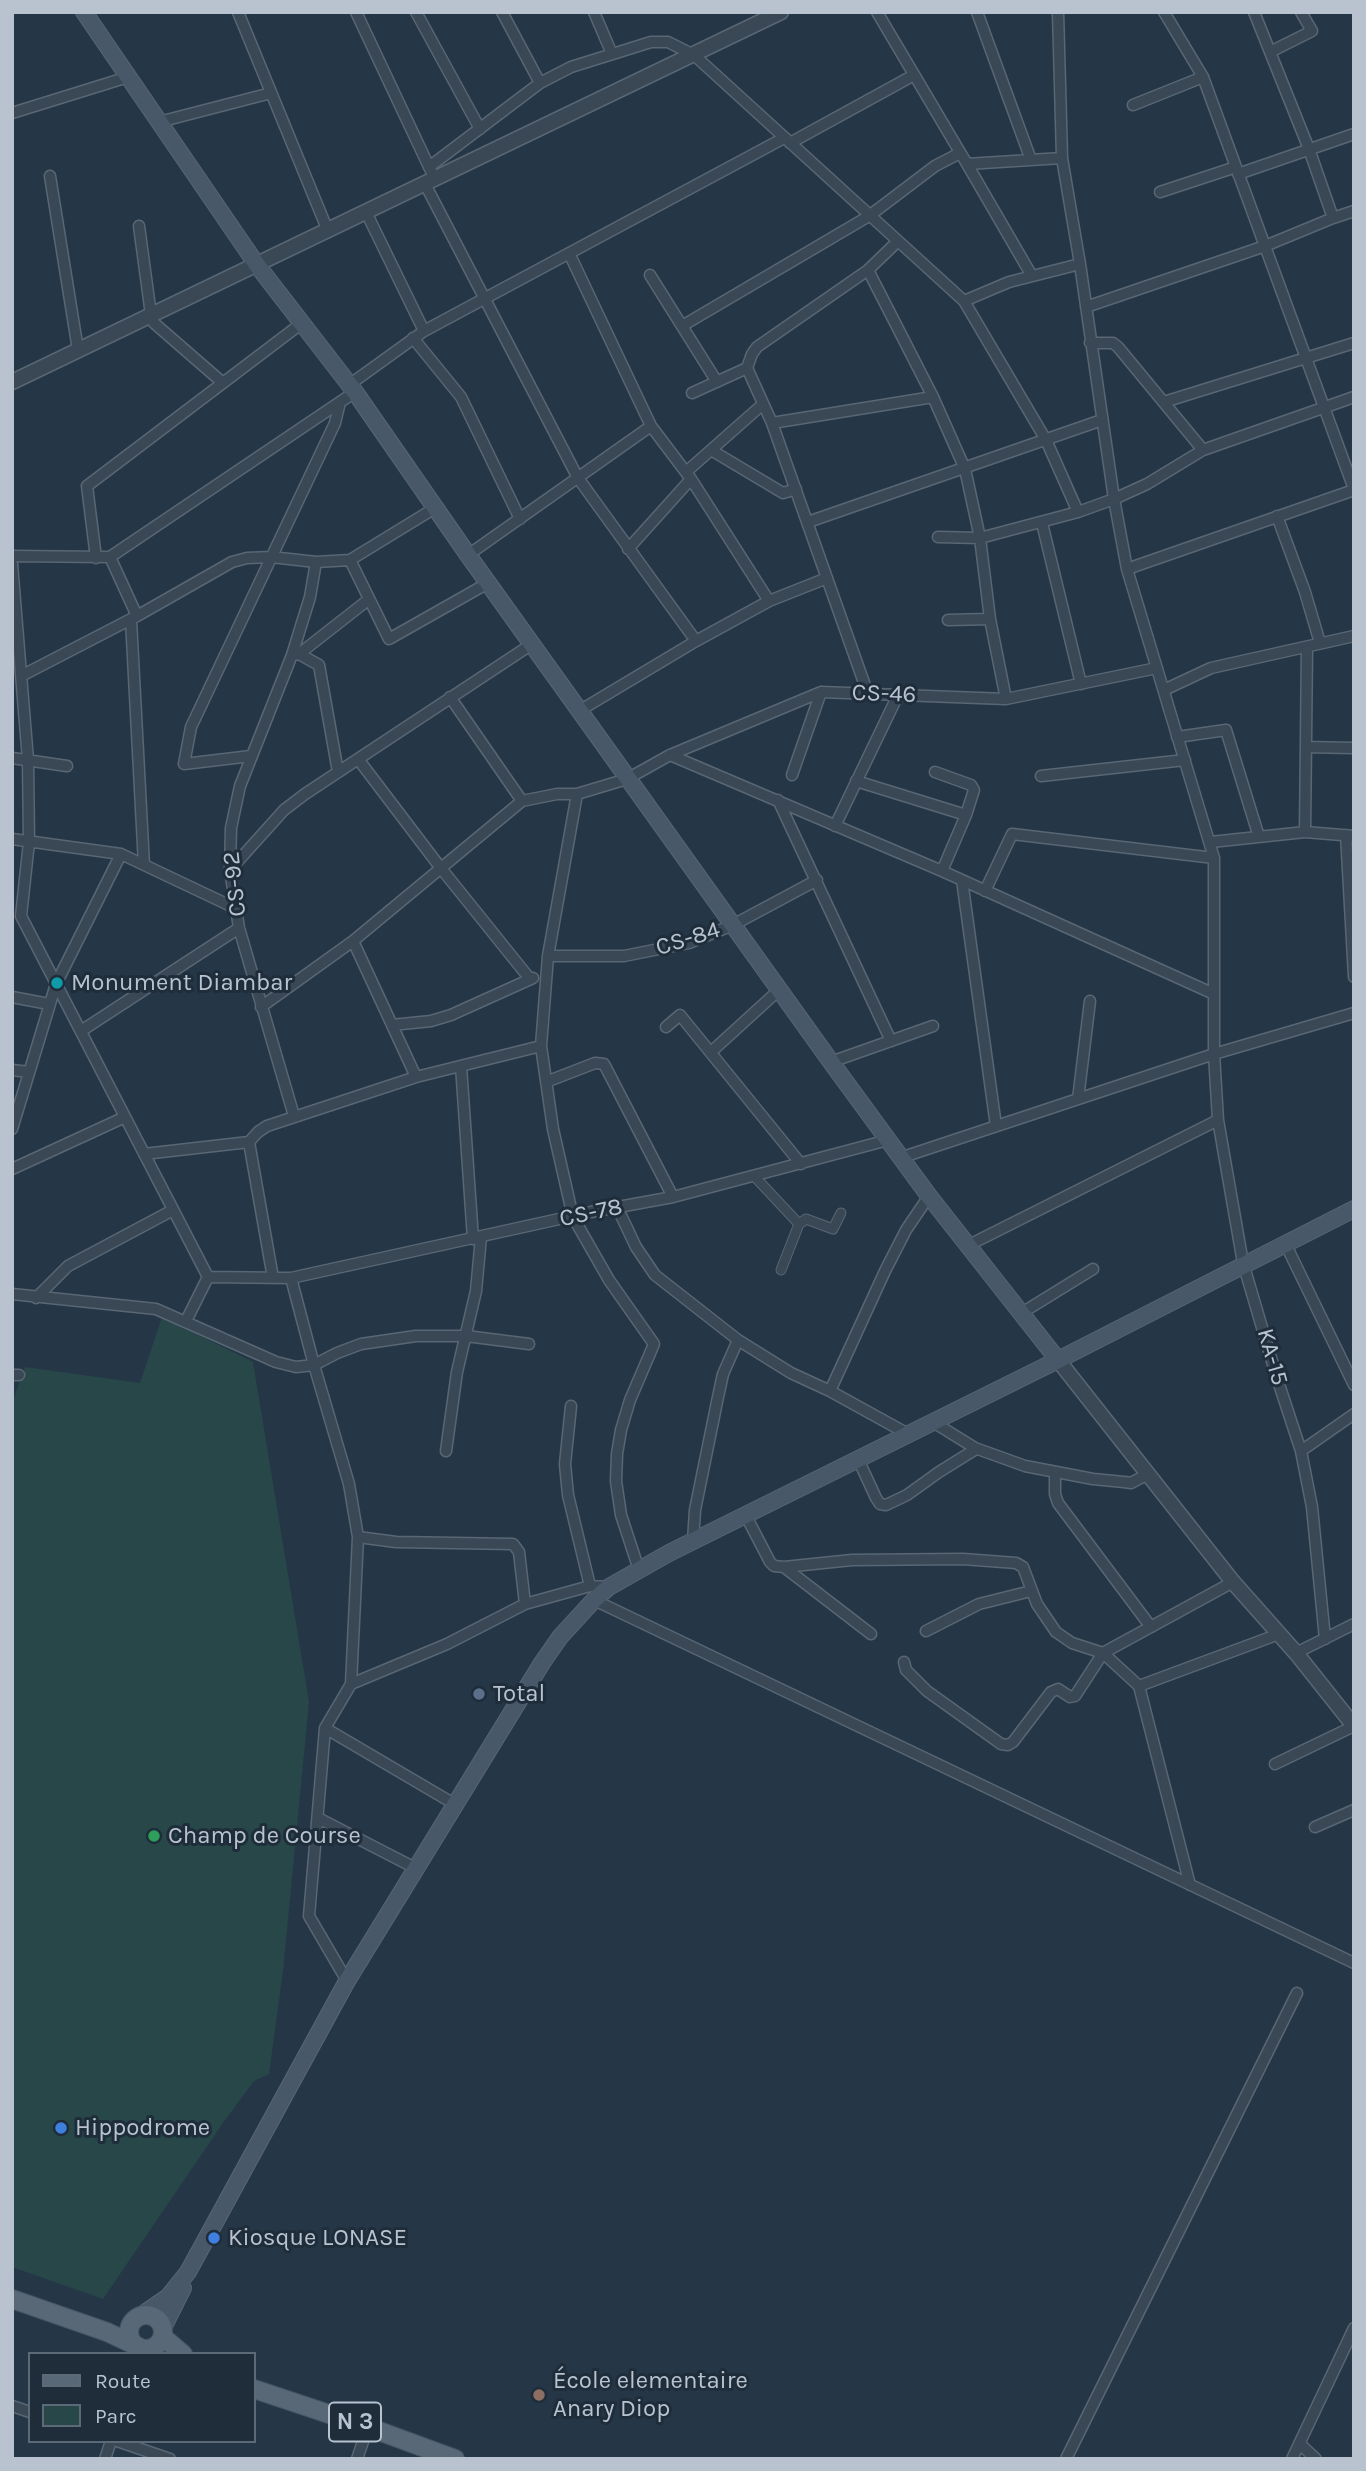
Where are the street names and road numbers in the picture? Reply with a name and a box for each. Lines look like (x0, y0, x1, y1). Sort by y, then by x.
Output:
street label: CS-46 (851, 678, 917, 710)
street label: CS-92 (217, 850, 253, 918)
street label: CS-84 (652, 916, 724, 962)
street label: CS-78 (557, 1192, 625, 1234)
street label: KA-15 (1250, 1325, 1294, 1389)
road number: N 3 (329, 2402, 381, 2442)

